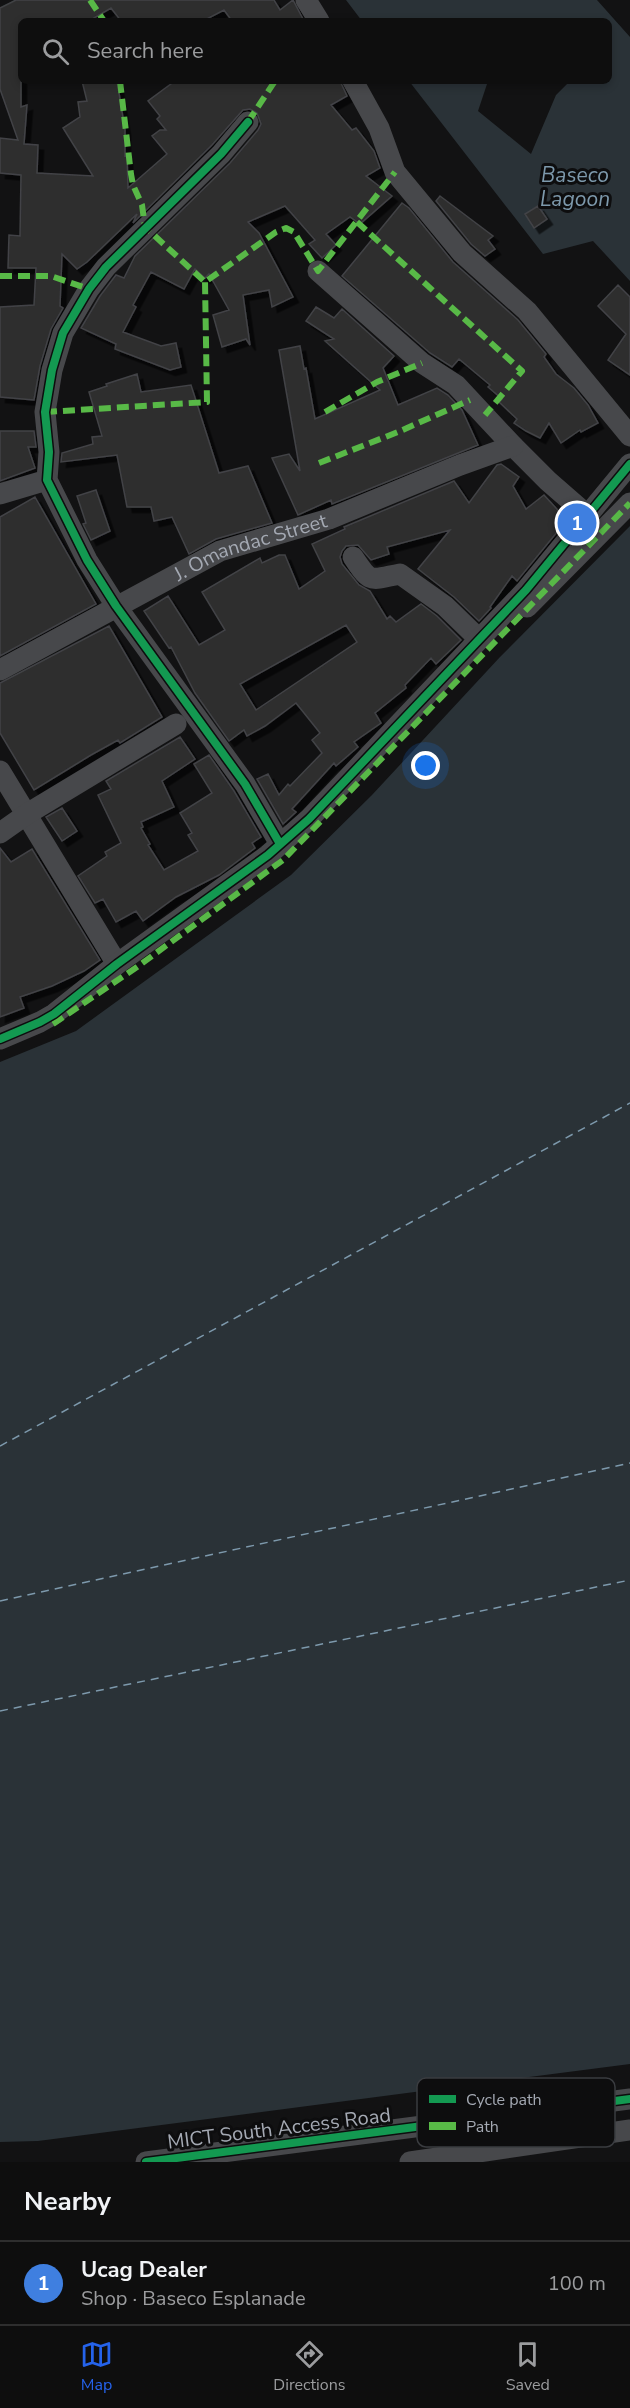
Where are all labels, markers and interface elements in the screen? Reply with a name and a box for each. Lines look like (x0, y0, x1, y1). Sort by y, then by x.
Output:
search box (18, 18, 612, 84)
icon: search (39, 35, 72, 68)
text: Search here (87, 36, 204, 66)
water label: Baseco Lagoon (540, 161, 610, 213)
pin: 1 (558, 500, 596, 546)
street label: J. Omandac Street (168, 507, 331, 588)
your location (411, 751, 440, 780)
legend (417, 2078, 615, 2147)
text: Cycle path (466, 2089, 542, 2111)
street label: MICT South Access Road (166, 2101, 392, 2156)
text: Path (466, 2116, 499, 2138)
text: Nearby (24, 2184, 111, 2219)
text: Ucag Dealer (81, 2255, 207, 2285)
text: 1 (38, 2270, 50, 2297)
text: 100 m (548, 2270, 606, 2297)
text: Shop · Baseco Esplanade (81, 2285, 306, 2312)
tab: Map (80, 2338, 113, 2396)
tab: Directions (273, 2338, 345, 2396)
tab: Saved (506, 2338, 550, 2396)

